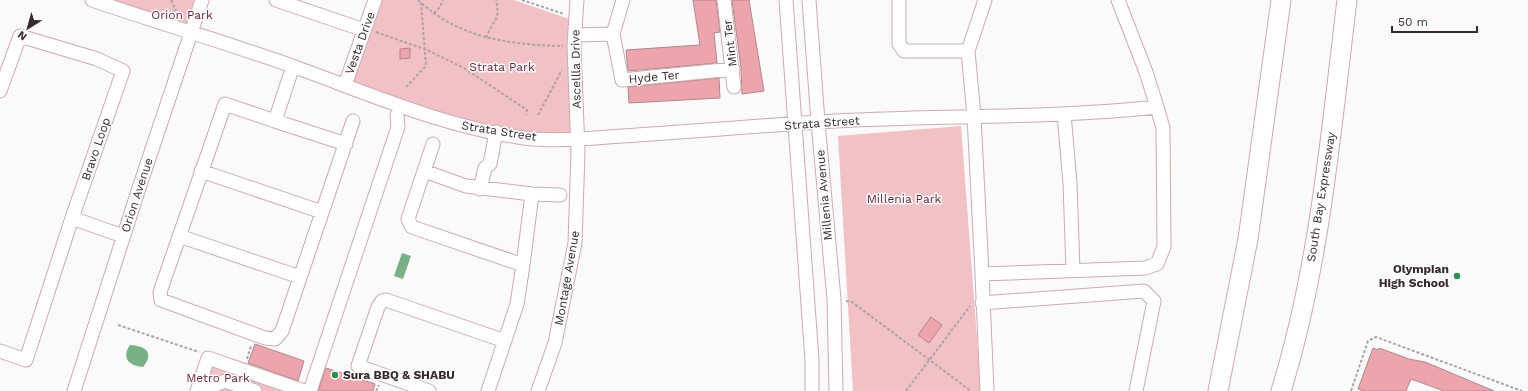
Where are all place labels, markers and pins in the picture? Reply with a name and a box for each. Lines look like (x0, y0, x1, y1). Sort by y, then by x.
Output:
place label: Olympian High School (1379, 262, 1449, 290)
marker: Olympian High School (1452, 271, 1462, 281)
place label: Sura BBQ & SHABU (343, 368, 455, 382)
marker: Sura BBQ & SHABU (330, 370, 340, 380)

